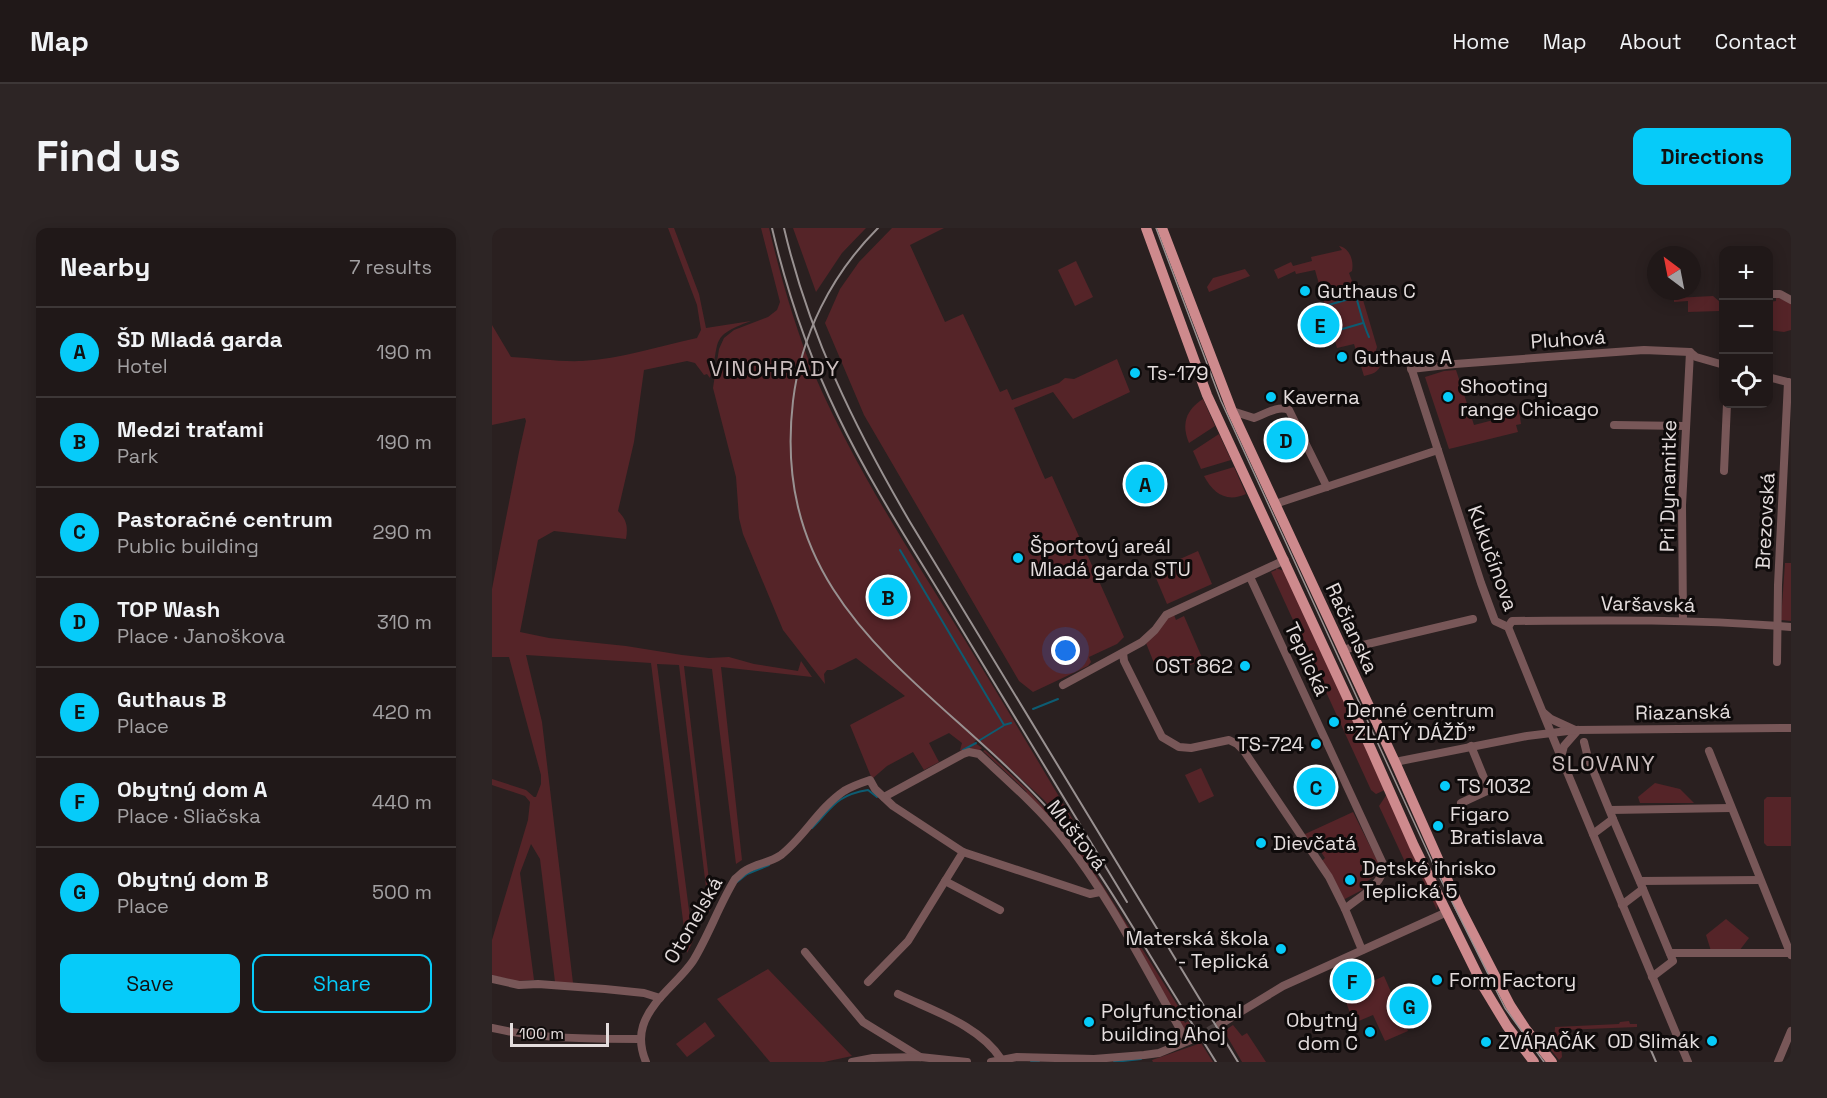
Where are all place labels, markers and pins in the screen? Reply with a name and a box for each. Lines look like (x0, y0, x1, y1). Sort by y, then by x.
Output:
place label: Guthaus C (1317, 278, 1416, 304)
marker: Guthaus C (1298, 284, 1312, 298)
pin: E (1300, 302, 1340, 348)
place label: Guthaus A (1354, 344, 1453, 370)
marker: Guthaus A (1335, 350, 1349, 364)
place label: Ts-179 (1147, 360, 1209, 386)
marker: Ts-179 (1128, 366, 1142, 380)
place label: Shooting range Chicago (1460, 373, 1599, 422)
place label: Kaverna (1283, 384, 1360, 410)
marker: Kaverna (1264, 390, 1278, 404)
marker: Shooting range Chicago (1441, 390, 1455, 404)
pin: D (1266, 418, 1306, 462)
pin: A (1126, 462, 1164, 506)
place label: Športový areál Mladá garda STU (1030, 533, 1191, 582)
marker: Športový areál Mladá garda STU (1011, 551, 1025, 565)
pin: B (868, 574, 908, 620)
place label: OST 862 (1155, 653, 1233, 679)
marker: OST 862 (1238, 659, 1252, 673)
place label: Denné centrum "ZLATÝ DÁŽĎ" (1346, 697, 1495, 746)
marker: Denné centrum "ZLATÝ DÁŽĎ" (1327, 715, 1341, 729)
place label: TS-724 (1237, 731, 1304, 757)
marker: TS-724 (1309, 737, 1323, 751)
pin: C (1296, 764, 1336, 810)
place label: TS 1032 (1457, 773, 1531, 799)
marker: TS 1032 (1438, 779, 1452, 793)
place label: Figaro Bratislava (1450, 801, 1544, 850)
marker: Figaro Bratislava (1431, 819, 1445, 833)
place label: Dievčatá (1273, 830, 1356, 856)
marker: Dievčatá (1254, 836, 1268, 850)
place label: Detské ihrisko Teplická 5 (1362, 855, 1496, 904)
marker: Detské ihrisko Teplická 5 (1343, 873, 1357, 887)
place label: Materská škola - Teplická (1126, 925, 1269, 974)
marker: Materská škola - Teplická (1274, 942, 1288, 956)
pin: F (1332, 958, 1372, 1004)
place label: Form Factory (1449, 967, 1576, 993)
marker: Form Factory (1430, 973, 1444, 987)
pin: G (1390, 984, 1428, 1028)
place label: Polyfunctional building Ahoj (1101, 998, 1242, 1047)
place label: Obytný dom C (1286, 1007, 1358, 1056)
marker: Polyfunctional building Ahoj (1082, 1015, 1096, 1029)
marker: Obytný dom C (1363, 1025, 1377, 1039)
place label: OD Slimák (1607, 1028, 1700, 1054)
place label: ZVÁRAČÁK (1498, 1029, 1596, 1055)
marker: OD Slimák (1705, 1034, 1719, 1048)
marker: ZVÁRAČÁK (1479, 1035, 1493, 1049)

